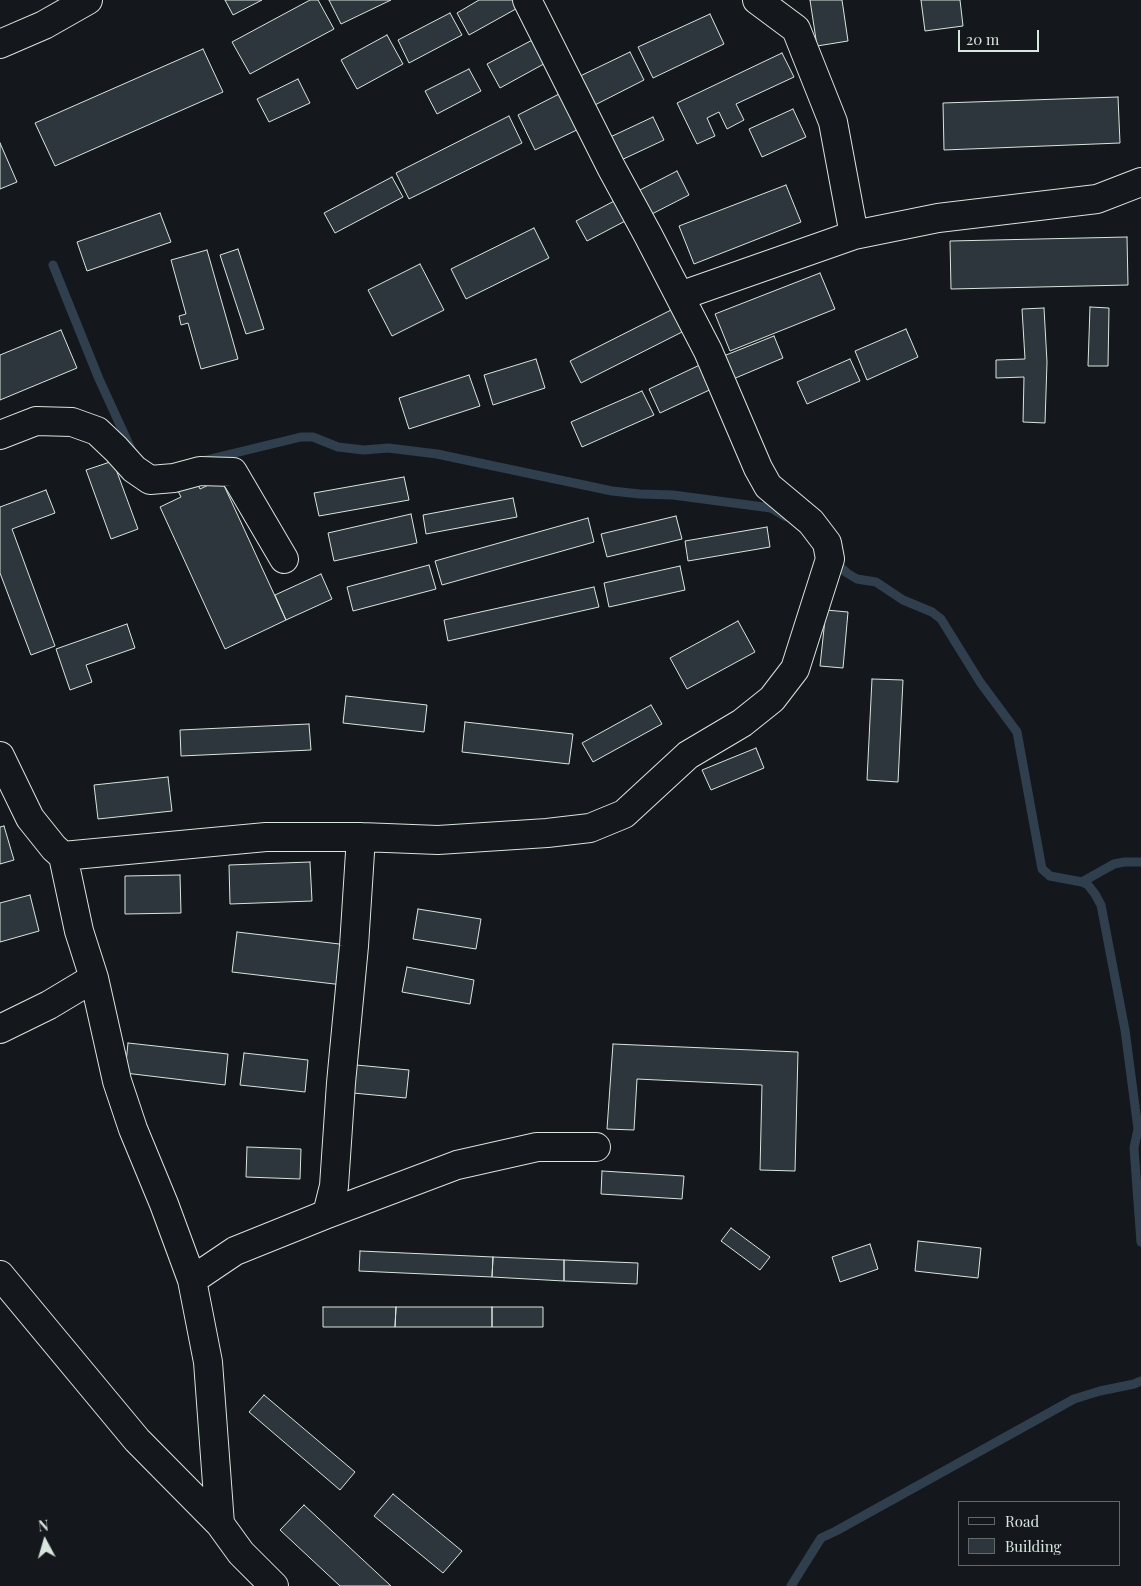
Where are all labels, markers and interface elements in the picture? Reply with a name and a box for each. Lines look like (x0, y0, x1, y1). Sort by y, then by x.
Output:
scale bar (961, 20, 1042, 52)
text: 20 m (966, 29, 999, 49)
legend (958, 1501, 1121, 1566)
text: Road (1005, 1511, 1039, 1531)
north arrow (20, 1516, 70, 1566)
text: N (37, 1516, 49, 1536)
text: Building (1005, 1536, 1061, 1556)

